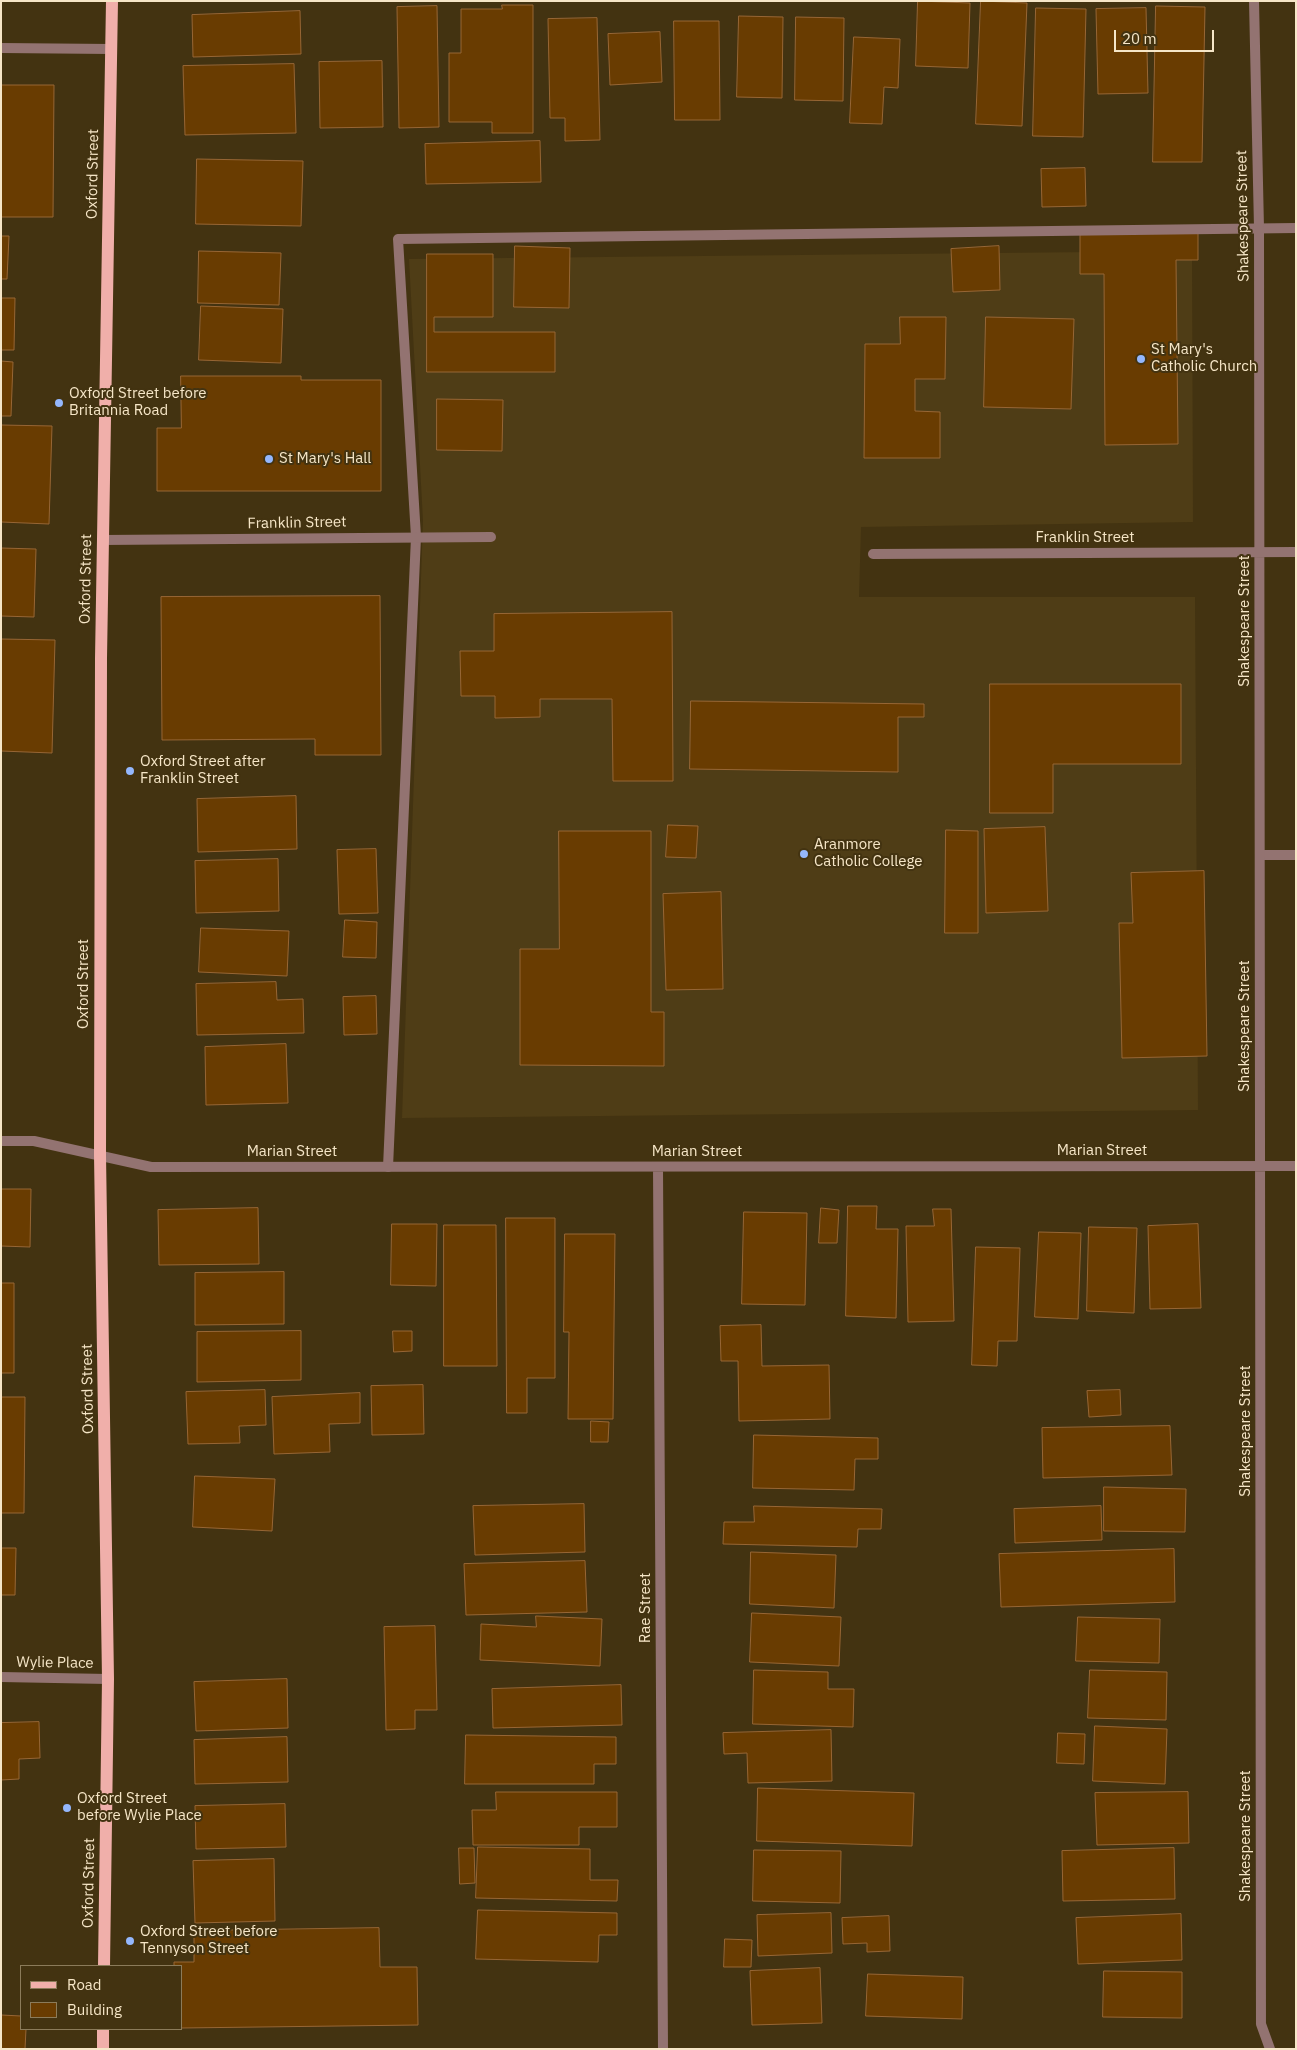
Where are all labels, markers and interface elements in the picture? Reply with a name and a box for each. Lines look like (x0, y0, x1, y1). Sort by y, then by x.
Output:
scale bar (1117, 20, 1217, 52)
text: 20 m (1122, 29, 1157, 48)
street label: Oxford Street (83, 129, 103, 219)
street label: Shakespeare Street (1233, 150, 1253, 282)
place label: St Mary's Catholic Church (1151, 341, 1257, 376)
marker: St Mary's Catholic Church (1135, 353, 1147, 365)
place label: Oxford Street before Britannia Road (69, 385, 207, 420)
marker: Oxford Street before Britannia Road (53, 397, 65, 409)
place label: St Mary's Hall (279, 450, 371, 468)
marker: St Mary's Hall (263, 453, 275, 465)
street label: Franklin Street (247, 513, 347, 533)
street label: Franklin Street (1036, 529, 1134, 547)
street label: Oxford Street (76, 534, 96, 624)
street label: Shakespeare Street (1236, 555, 1254, 687)
place label: Oxford Street after Franklin Street (140, 753, 266, 788)
marker: Oxford Street after Franklin Street (124, 765, 136, 777)
place label: Aranmore Catholic College (814, 836, 923, 871)
marker: Aranmore Catholic College (798, 848, 810, 860)
street label: Oxford Street (75, 939, 93, 1029)
street label: Shakespeare Street (1236, 960, 1254, 1092)
street label: Marian Street (1057, 1142, 1147, 1160)
street label: Marian Street (247, 1143, 337, 1161)
street label: Marian Street (652, 1143, 742, 1161)
street label: Oxford Street (78, 1344, 98, 1434)
street label: Shakespeare Street (1237, 1365, 1255, 1497)
street label: Rae Street (637, 1573, 655, 1643)
street label: Wylie Place (16, 1653, 94, 1673)
street label: Shakespeare Street (1237, 1770, 1255, 1902)
place label: Oxford Street before Wylie Place (77, 1790, 202, 1825)
marker: Oxford Street before Wylie Place (61, 1802, 73, 1814)
street label: Oxford Street (79, 1838, 99, 1928)
place label: Oxford Street before Tennyson Street (140, 1923, 278, 1958)
marker: Oxford Street before Tennyson Street (124, 1935, 136, 1947)
legend (20, 1965, 182, 2030)
text: Road (67, 1975, 102, 1994)
text: Building (67, 2000, 122, 2019)

